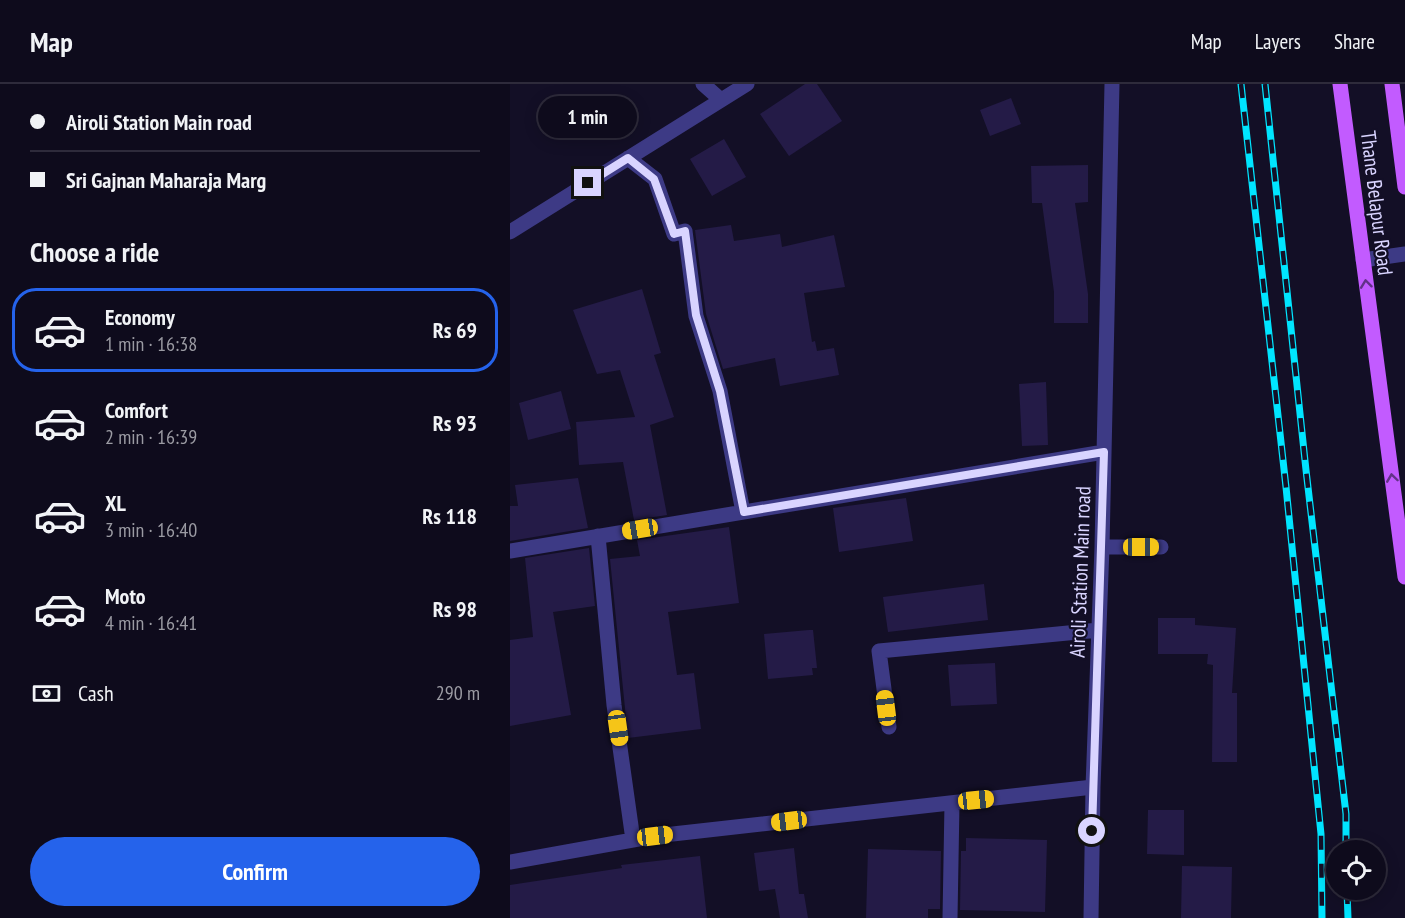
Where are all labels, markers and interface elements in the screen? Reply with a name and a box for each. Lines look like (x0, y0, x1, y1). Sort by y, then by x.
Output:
text: Map (30, 23, 73, 60)
text: Map (1191, 28, 1222, 55)
text: Layers (1255, 28, 1301, 55)
text: Share (1334, 28, 1375, 55)
callout: 1 min (538, 96, 638, 138)
text: 1 min (567, 104, 608, 130)
text: Airoli Station Main road (66, 108, 252, 136)
street label: Thane Belapur Road (1355, 129, 1399, 277)
text: Sri Gajnan Maharaja Marg (66, 166, 266, 194)
route end (574, 169, 601, 196)
text: Choose a ride (30, 235, 159, 269)
one-way arrow (1360, 280, 1373, 289)
icon: car (33, 303, 87, 357)
text: Economy (105, 303, 175, 331)
text: Rs 69 (433, 316, 477, 344)
text: 1 min · 16:38 (105, 331, 197, 357)
icon: car (33, 396, 87, 450)
text: Comfort (105, 396, 168, 424)
text: Rs 93 (433, 409, 477, 437)
text: 2 min · 16:39 (105, 424, 197, 450)
one-way arrow (1386, 473, 1398, 482)
street label: Airoli Station Main road (1064, 486, 1096, 658)
icon: car (33, 489, 87, 543)
text: XL (105, 489, 126, 517)
text: Rs 118 (422, 502, 477, 530)
text: 3 min · 16:40 (105, 517, 197, 543)
car (621, 517, 659, 541)
car (1123, 538, 1159, 556)
icon: car (33, 582, 87, 636)
text: Moto (105, 582, 146, 610)
text: Rs 98 (433, 595, 477, 623)
text: 4 min · 16:41 (105, 610, 197, 636)
icon: cash (30, 677, 63, 710)
text: Cash (78, 679, 114, 707)
text: 290 m (436, 680, 480, 706)
car (875, 689, 897, 727)
car (607, 709, 629, 747)
car (957, 789, 995, 811)
car (770, 810, 808, 832)
route start (1078, 817, 1105, 844)
car (636, 825, 674, 847)
button: Confirm (30, 837, 480, 906)
map controls (1326, 840, 1386, 900)
button: locate (1326, 840, 1386, 900)

